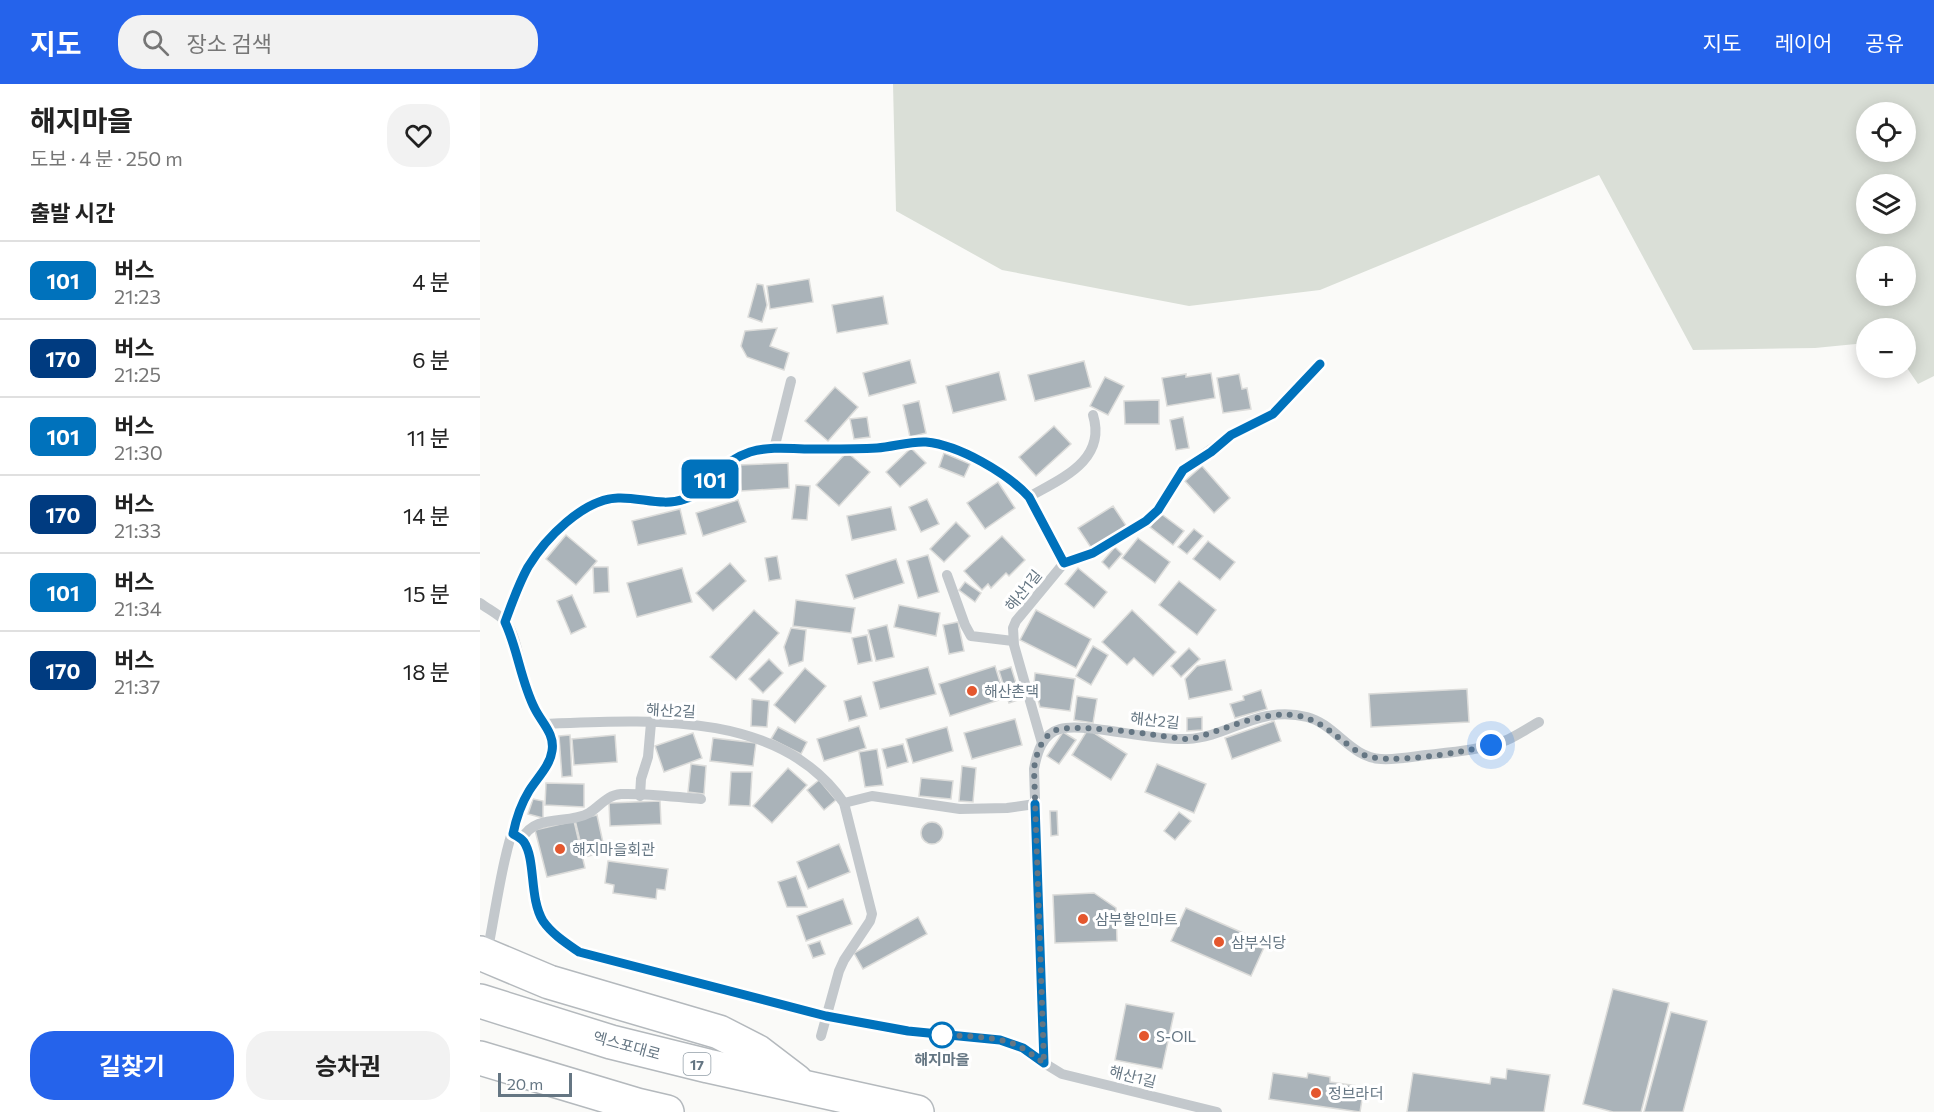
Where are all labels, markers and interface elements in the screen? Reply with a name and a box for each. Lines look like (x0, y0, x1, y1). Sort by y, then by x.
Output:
search box (118, 15, 538, 69)
text: 지도 (30, 26, 82, 60)
icon: search (139, 26, 172, 59)
text: 장소 검색 (187, 30, 272, 57)
text: 지도 (1703, 30, 1741, 55)
text: 레이어 (1774, 30, 1832, 55)
text: 공유 (1865, 30, 1904, 55)
map controls (1856, 102, 1916, 378)
button: locate (1856, 102, 1916, 162)
text: 해지마을 (30, 103, 133, 137)
button: heart (387, 104, 450, 167)
text: 도보 · 4 분 · 250 m (30, 146, 183, 170)
button: layers (1856, 174, 1916, 234)
text: 출발 시간 (30, 199, 115, 226)
button: + (1856, 246, 1916, 306)
text: 버스 (114, 256, 154, 283)
text: 101 (47, 268, 79, 293)
text: 4 분 (412, 268, 450, 295)
text: 21:23 (114, 284, 161, 308)
button: − (1856, 318, 1916, 378)
text: 버스 (114, 334, 154, 361)
text: 170 (46, 346, 80, 371)
text: 6 분 (412, 346, 450, 373)
text: 21:25 (114, 362, 161, 386)
text: 버스 (114, 412, 154, 439)
text: 101 (47, 424, 79, 449)
text: 11 분 (407, 424, 450, 451)
text: 21:30 (114, 440, 163, 464)
line badge: 101 (676, 460, 744, 498)
text: 101 (694, 467, 726, 492)
text: 버스 (114, 490, 154, 517)
text: 170 (46, 502, 80, 527)
text: 14 분 (403, 502, 450, 529)
text: 21:33 (114, 518, 161, 542)
street label: 해산1길 (1001, 566, 1045, 614)
text: 버스 (114, 568, 154, 595)
text: 101 (47, 580, 79, 605)
text: 15 분 (404, 580, 450, 607)
text: 21:34 (114, 596, 162, 620)
text: 버스 (114, 646, 154, 673)
text: 170 (46, 658, 80, 683)
text: 18 분 (403, 658, 450, 685)
text: 21:37 (114, 674, 160, 698)
place label: 해산촌댁 (984, 682, 1039, 700)
marker: 해산촌댁 (965, 684, 979, 698)
street label: 해산2길 (646, 700, 696, 720)
street label: 해산2길 (1129, 708, 1181, 732)
your location (1476, 730, 1506, 760)
place label: 해지마을회관 (572, 840, 655, 858)
marker: 해지마을회관 (553, 842, 567, 856)
place label: 삼부할인마트 (1095, 910, 1178, 928)
marker: 삼부할인마트 (1076, 912, 1090, 926)
place label: 삼부식당 (1231, 933, 1286, 951)
marker: 삼부식당 (1212, 935, 1226, 949)
marker: 해지마을 (929, 1022, 955, 1048)
street label: 엑스포대로 (591, 1027, 663, 1063)
place label: S-OIL (1156, 1027, 1197, 1045)
marker: S-OIL (1137, 1029, 1151, 1043)
button: 길찾기 (30, 1031, 234, 1100)
button: 승차권 (246, 1031, 450, 1100)
place label: 해지마을 (914, 1050, 970, 1068)
road number: 17 (684, 1053, 710, 1075)
street label: 해산1길 (1108, 1061, 1158, 1091)
scale bar (498, 1070, 572, 1098)
text: 20 m (507, 1074, 543, 1093)
place label: 정브라더 (1328, 1084, 1383, 1102)
marker: 정브라더 (1309, 1086, 1323, 1100)

